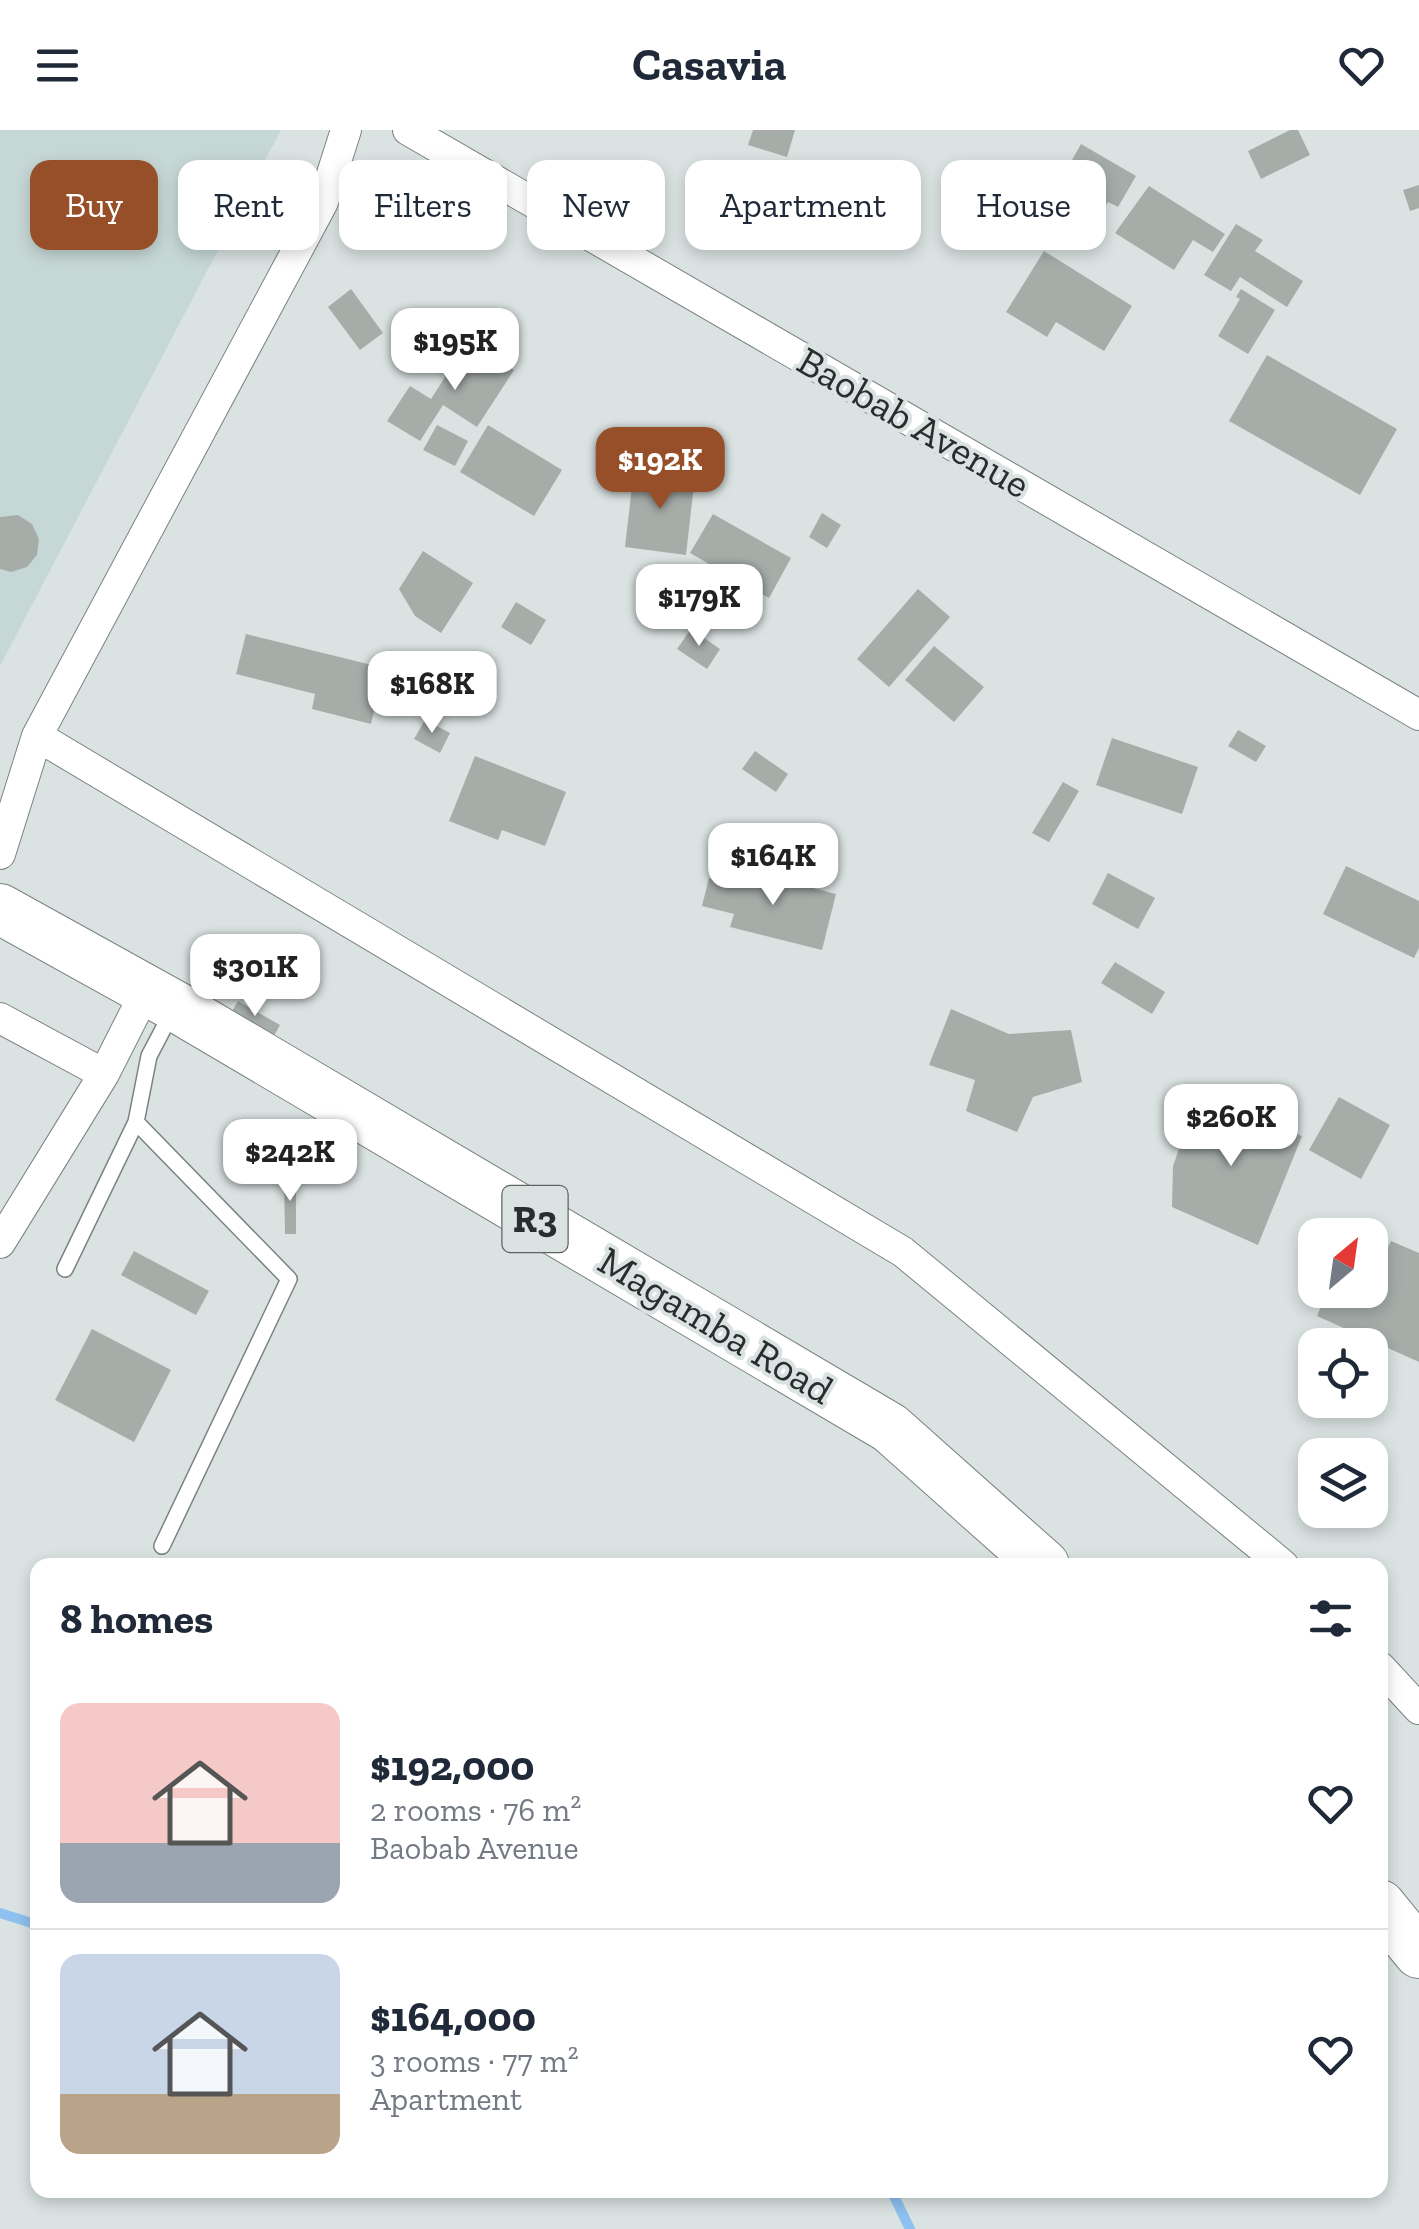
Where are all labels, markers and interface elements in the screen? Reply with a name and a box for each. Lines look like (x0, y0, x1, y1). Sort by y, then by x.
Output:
icon: menu (30, 38, 85, 93)
text: Casavia (632, 38, 787, 92)
icon: heart (1334, 38, 1389, 93)
chip: Buy (30, 160, 158, 250)
chip: Rent (178, 160, 319, 250)
chip: Filters (339, 160, 507, 250)
chip: New (527, 160, 665, 250)
chip: Apartment (685, 160, 921, 250)
chip: House (941, 160, 1106, 250)
pin: $195K (385, 308, 525, 393)
text: $195K (413, 321, 497, 359)
street label: Baobab Avenue (789, 336, 1039, 508)
pin: $192K (590, 427, 730, 512)
text: $192K (618, 440, 702, 478)
pin: $179K (629, 564, 769, 649)
text: $179K (658, 577, 740, 615)
pin: $168K (362, 651, 502, 736)
text: $168K (390, 664, 474, 702)
pin: $164K (703, 823, 843, 908)
text: $164K (730, 836, 816, 874)
pin: $301K (185, 934, 325, 1019)
text: $301K (212, 947, 298, 985)
pin: $260K (1161, 1084, 1301, 1169)
text: $260K (1186, 1097, 1276, 1135)
pin: $242K (220, 1119, 360, 1204)
text: $242K (245, 1132, 335, 1170)
road number: R3 (502, 1186, 568, 1252)
north arrow (1298, 1218, 1388, 1308)
map controls (1298, 1218, 1388, 1528)
street label: Magamba Road (590, 1236, 842, 1414)
button: locate (1298, 1328, 1388, 1418)
button: layers (1298, 1438, 1388, 1528)
icon: filters (1303, 1591, 1358, 1646)
text: 8 homes (60, 1593, 213, 1644)
text: $192,000 (370, 1740, 535, 1791)
icon: home (140, 1743, 260, 1863)
icon: heart (1303, 1776, 1358, 1831)
text: 2 rooms · 76 m² (370, 1791, 581, 1829)
text: Baobab Avenue (370, 1829, 579, 1867)
text: $164,000 (370, 1991, 536, 2042)
icon: home (140, 1994, 260, 2114)
icon: heart (1303, 2027, 1358, 2082)
text: 3 rooms · 77 m² (370, 2042, 578, 2080)
text: Apartment (370, 2080, 522, 2118)

